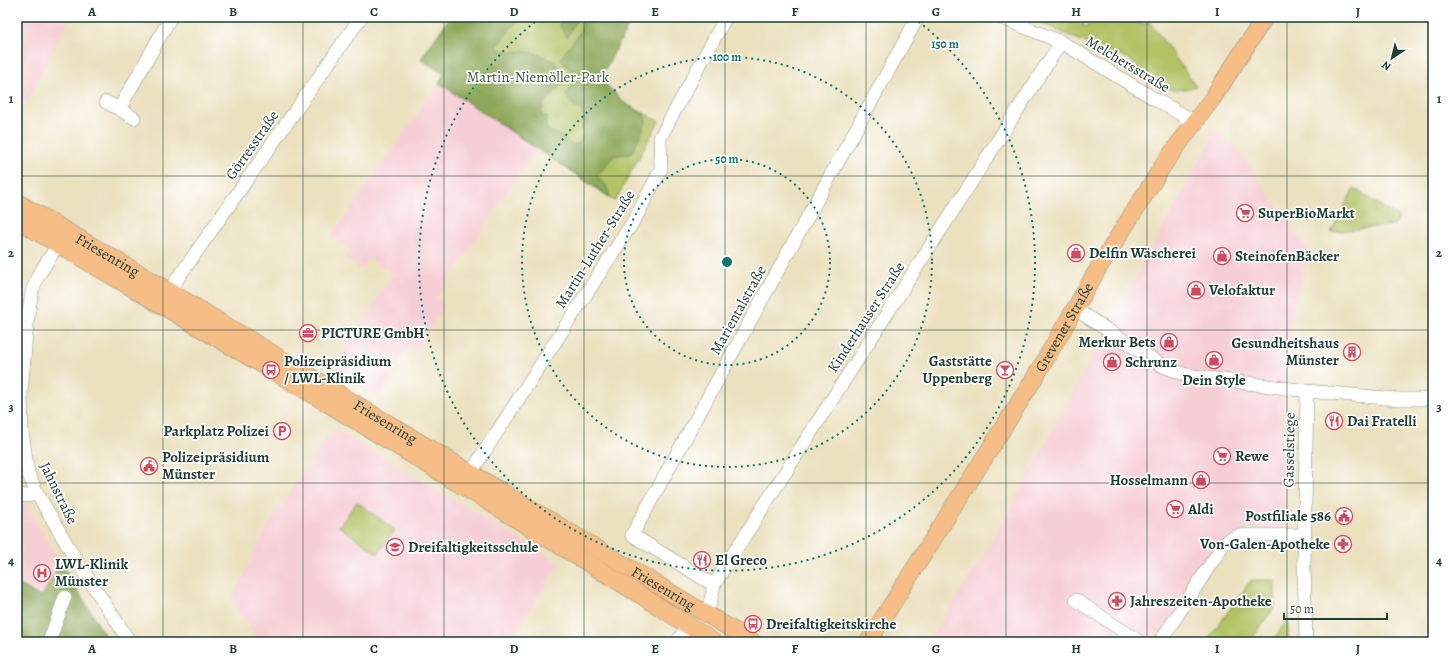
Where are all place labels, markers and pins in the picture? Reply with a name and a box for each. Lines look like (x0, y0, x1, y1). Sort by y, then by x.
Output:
supermarket icon: SuperBioMarkt (1235, 203, 1255, 223)
place label: SuperBioMarkt (1258, 203, 1355, 223)
shop icon: Delfin Wäscherei (1066, 243, 1086, 263)
place label: Delfin Wäscherei (1089, 243, 1197, 263)
shop icon: SteinofenBäcker (1212, 246, 1232, 266)
place label: SteinofenBäcker (1235, 246, 1339, 266)
centre of rings (720, 255, 734, 269)
shop icon: Velofaktur (1186, 280, 1206, 300)
place label: Velofaktur (1208, 280, 1275, 300)
office icon: PICTURE GmbH (298, 323, 318, 343)
place label: PICTURE GmbH (321, 323, 425, 343)
place label: Merkur Bets (1079, 332, 1156, 352)
shop icon: Merkur Bets (1159, 332, 1179, 352)
place label: Gesundheitshaus Münster (1231, 333, 1339, 370)
building icon: Gesundheitshaus Münster (1342, 342, 1362, 362)
shop icon: Dein Style (1204, 350, 1224, 370)
place label: Polizeipräsidium / LWL-Klinik (284, 351, 392, 388)
place label: Gaststätte Uppenberg (922, 351, 992, 388)
shop icon: Schrunz (1102, 352, 1122, 372)
place label: Schrunz (1125, 352, 1177, 372)
bus stop icon: Polizeipräsidium / LWL-Klinik (261, 360, 281, 380)
bar icon: Gaststätte Uppenberg (995, 360, 1015, 380)
place label: Dein Style (1182, 370, 1246, 390)
restaurant icon: Dai Fratelli (1324, 411, 1344, 431)
place label: Dai Fratelli (1347, 411, 1417, 431)
place label: Parkplatz Polizei (164, 421, 270, 441)
parking icon: Parkplatz Polizei (272, 421, 292, 441)
supermarket icon: Rewe (1212, 446, 1232, 466)
place label: Rewe (1235, 446, 1269, 466)
place label: Polizeipräsidium Münster (162, 447, 270, 484)
public building icon: Polizeipräsidium Münster (139, 456, 159, 476)
place label: Hosselmann (1110, 470, 1189, 490)
shop icon: Hosselmann (1191, 470, 1211, 490)
supermarket icon: Aldi (1165, 499, 1185, 519)
place label: Aldi (1187, 499, 1214, 519)
place label: Postfiliale 586 (1245, 506, 1331, 526)
public building icon: Postfiliale 586 (1334, 506, 1354, 526)
place label: Von-Galen-Apotheke (1199, 534, 1330, 554)
pharmacy icon: Von-Galen-Apotheke (1333, 534, 1353, 554)
school or university icon: Dreifaltigkeitsschule (385, 537, 405, 557)
place label: Dreifaltigkeitsschule (408, 537, 539, 557)
restaurant icon: El Greco (692, 550, 712, 570)
place label: El Greco (715, 550, 767, 570)
place label: LWL-Klinik Münster (55, 554, 128, 591)
hospital icon: LWL-Klinik Münster (32, 563, 52, 583)
pharmacy icon: Jahreszeiten-Apotheke (1107, 591, 1127, 611)
place label: Jahreszeiten-Apotheke (1130, 591, 1272, 611)
bus stop icon: Dreifaltigkeitskirche (743, 614, 763, 634)
place label: Dreifaltigkeitskirche (766, 614, 897, 634)

